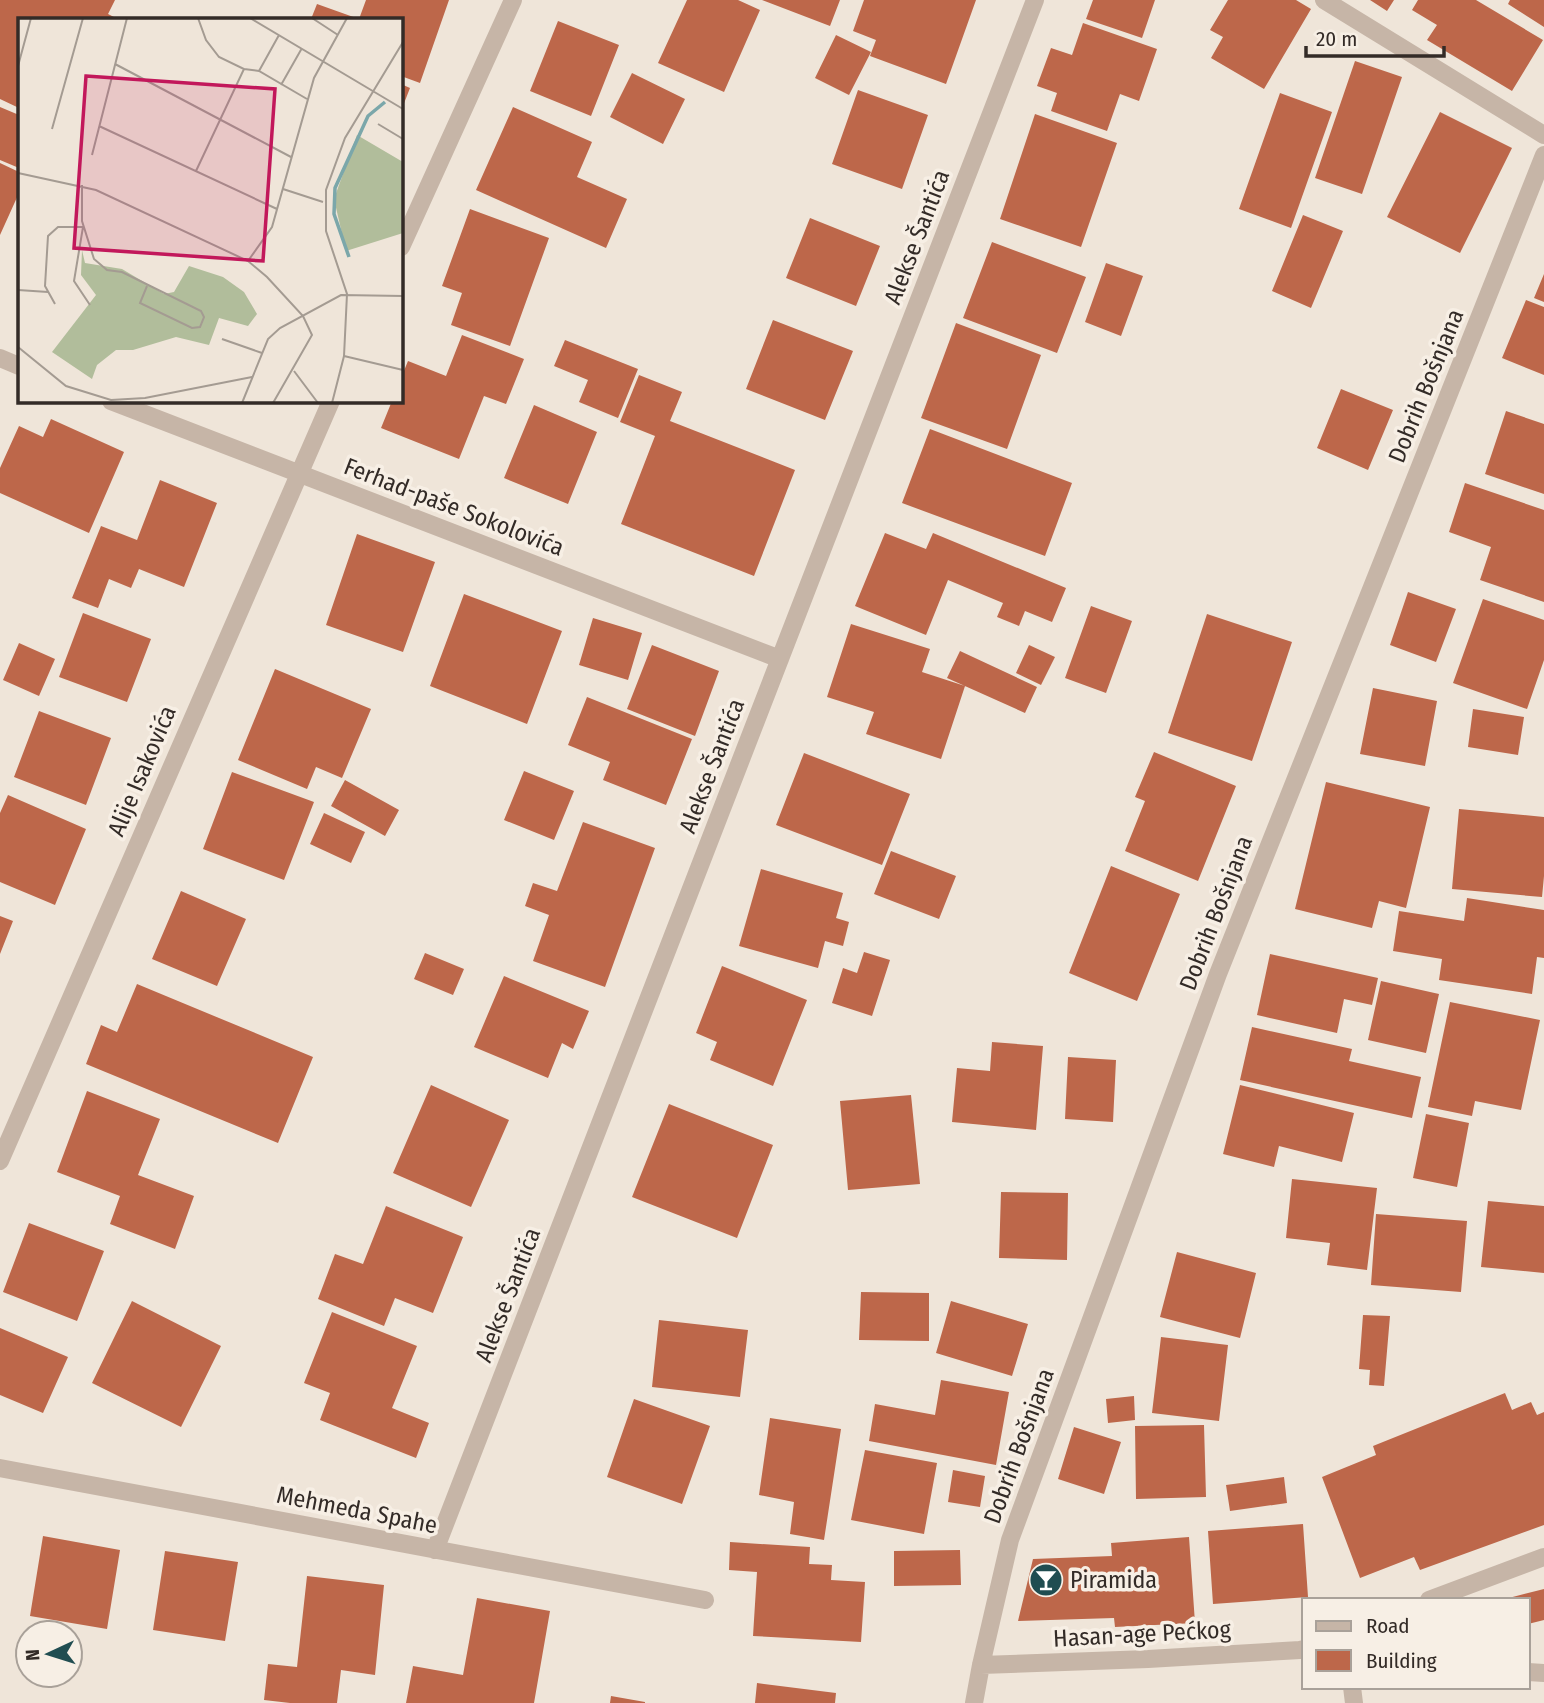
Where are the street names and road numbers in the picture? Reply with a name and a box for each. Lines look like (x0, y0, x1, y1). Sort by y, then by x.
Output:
street label: Alekse Šantića (878, 166, 955, 308)
street label: Dobrih Bošnjana (1383, 305, 1469, 467)
street label: Ferhad-paše Sokolovića (340, 452, 568, 562)
street label: Alekse Šantića (673, 695, 750, 837)
street label: Alije Isakovića (102, 702, 182, 840)
street label: Dobrih Bošnjana (1174, 832, 1258, 994)
street label: Alekse Šantića (469, 1224, 546, 1366)
street label: Dobrih Bošnjana (978, 1365, 1060, 1527)
street label: Mehmeda Spahe (274, 1481, 440, 1539)
street label: Hasan-age Pećkog (1052, 1615, 1232, 1653)

